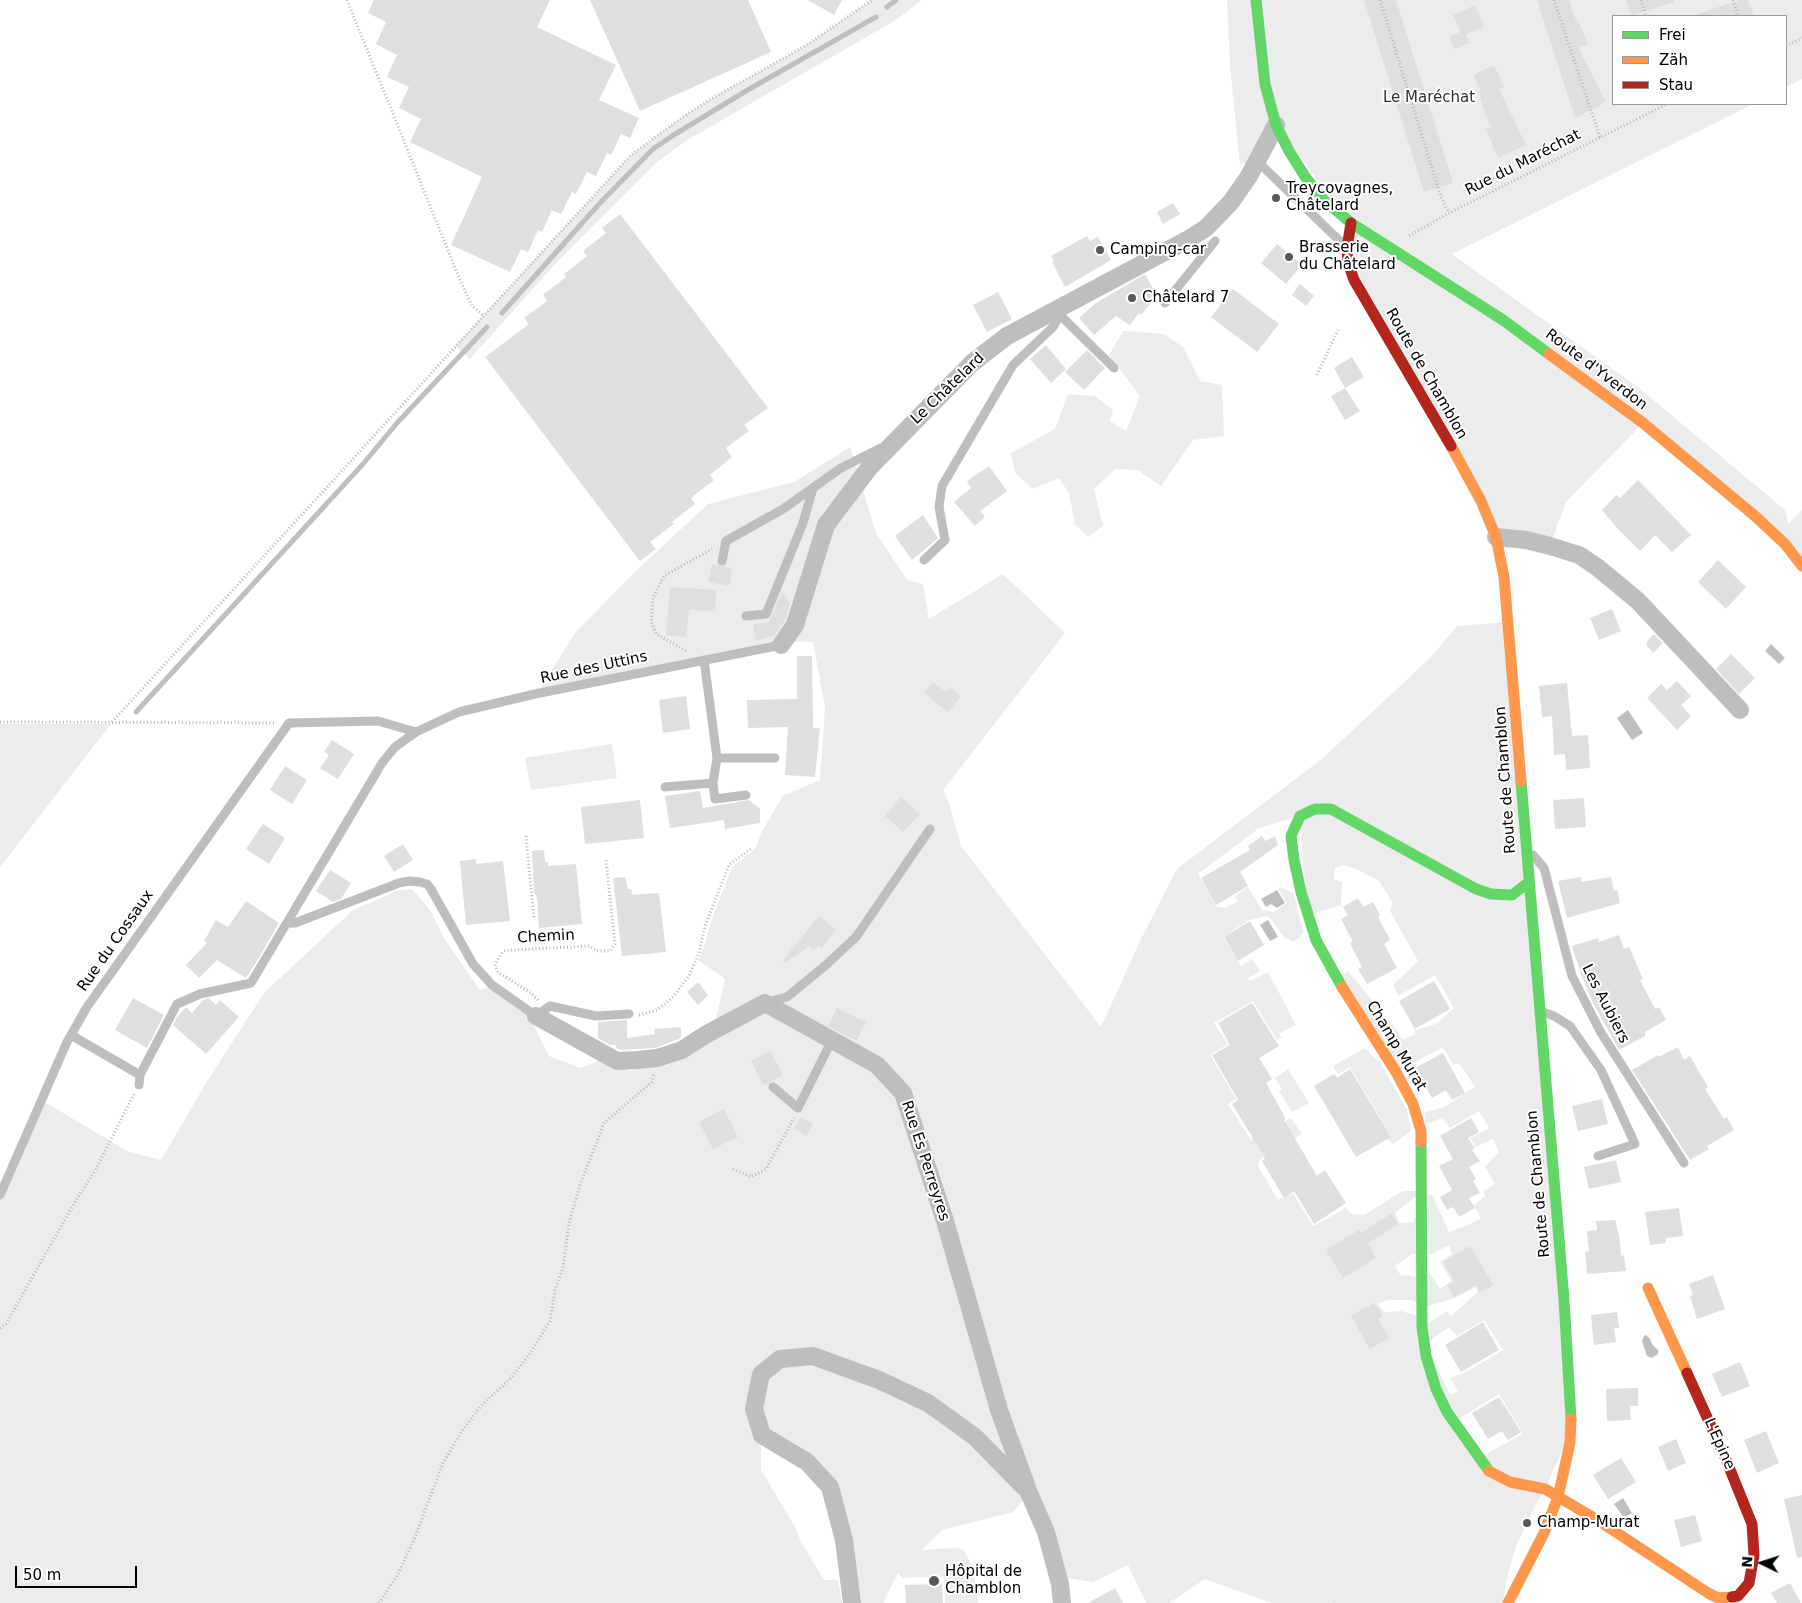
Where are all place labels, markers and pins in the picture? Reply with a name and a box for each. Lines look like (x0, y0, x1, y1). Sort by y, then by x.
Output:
place label: Treycovagnes, Châtelard (1286, 180, 1393, 215)
marker: Treycovagnes, Châtelard (1270, 192, 1282, 204)
place label: Brasserie du Châtelard (1299, 239, 1396, 274)
place label: Camping-car (1110, 241, 1206, 259)
marker: Camping-car (1094, 244, 1106, 256)
marker: Brasserie du Châtelard (1283, 251, 1295, 263)
place label: Châtelard 7 (1142, 289, 1229, 307)
marker: Châtelard 7 (1126, 292, 1138, 304)
place label: Champ-Murat (1537, 1514, 1639, 1532)
marker: Champ-Murat (1521, 1517, 1533, 1529)
place label: Hôpital de Chamblon (945, 1563, 1022, 1598)
marker: Hôpital de Chamblon (927, 1574, 941, 1588)

